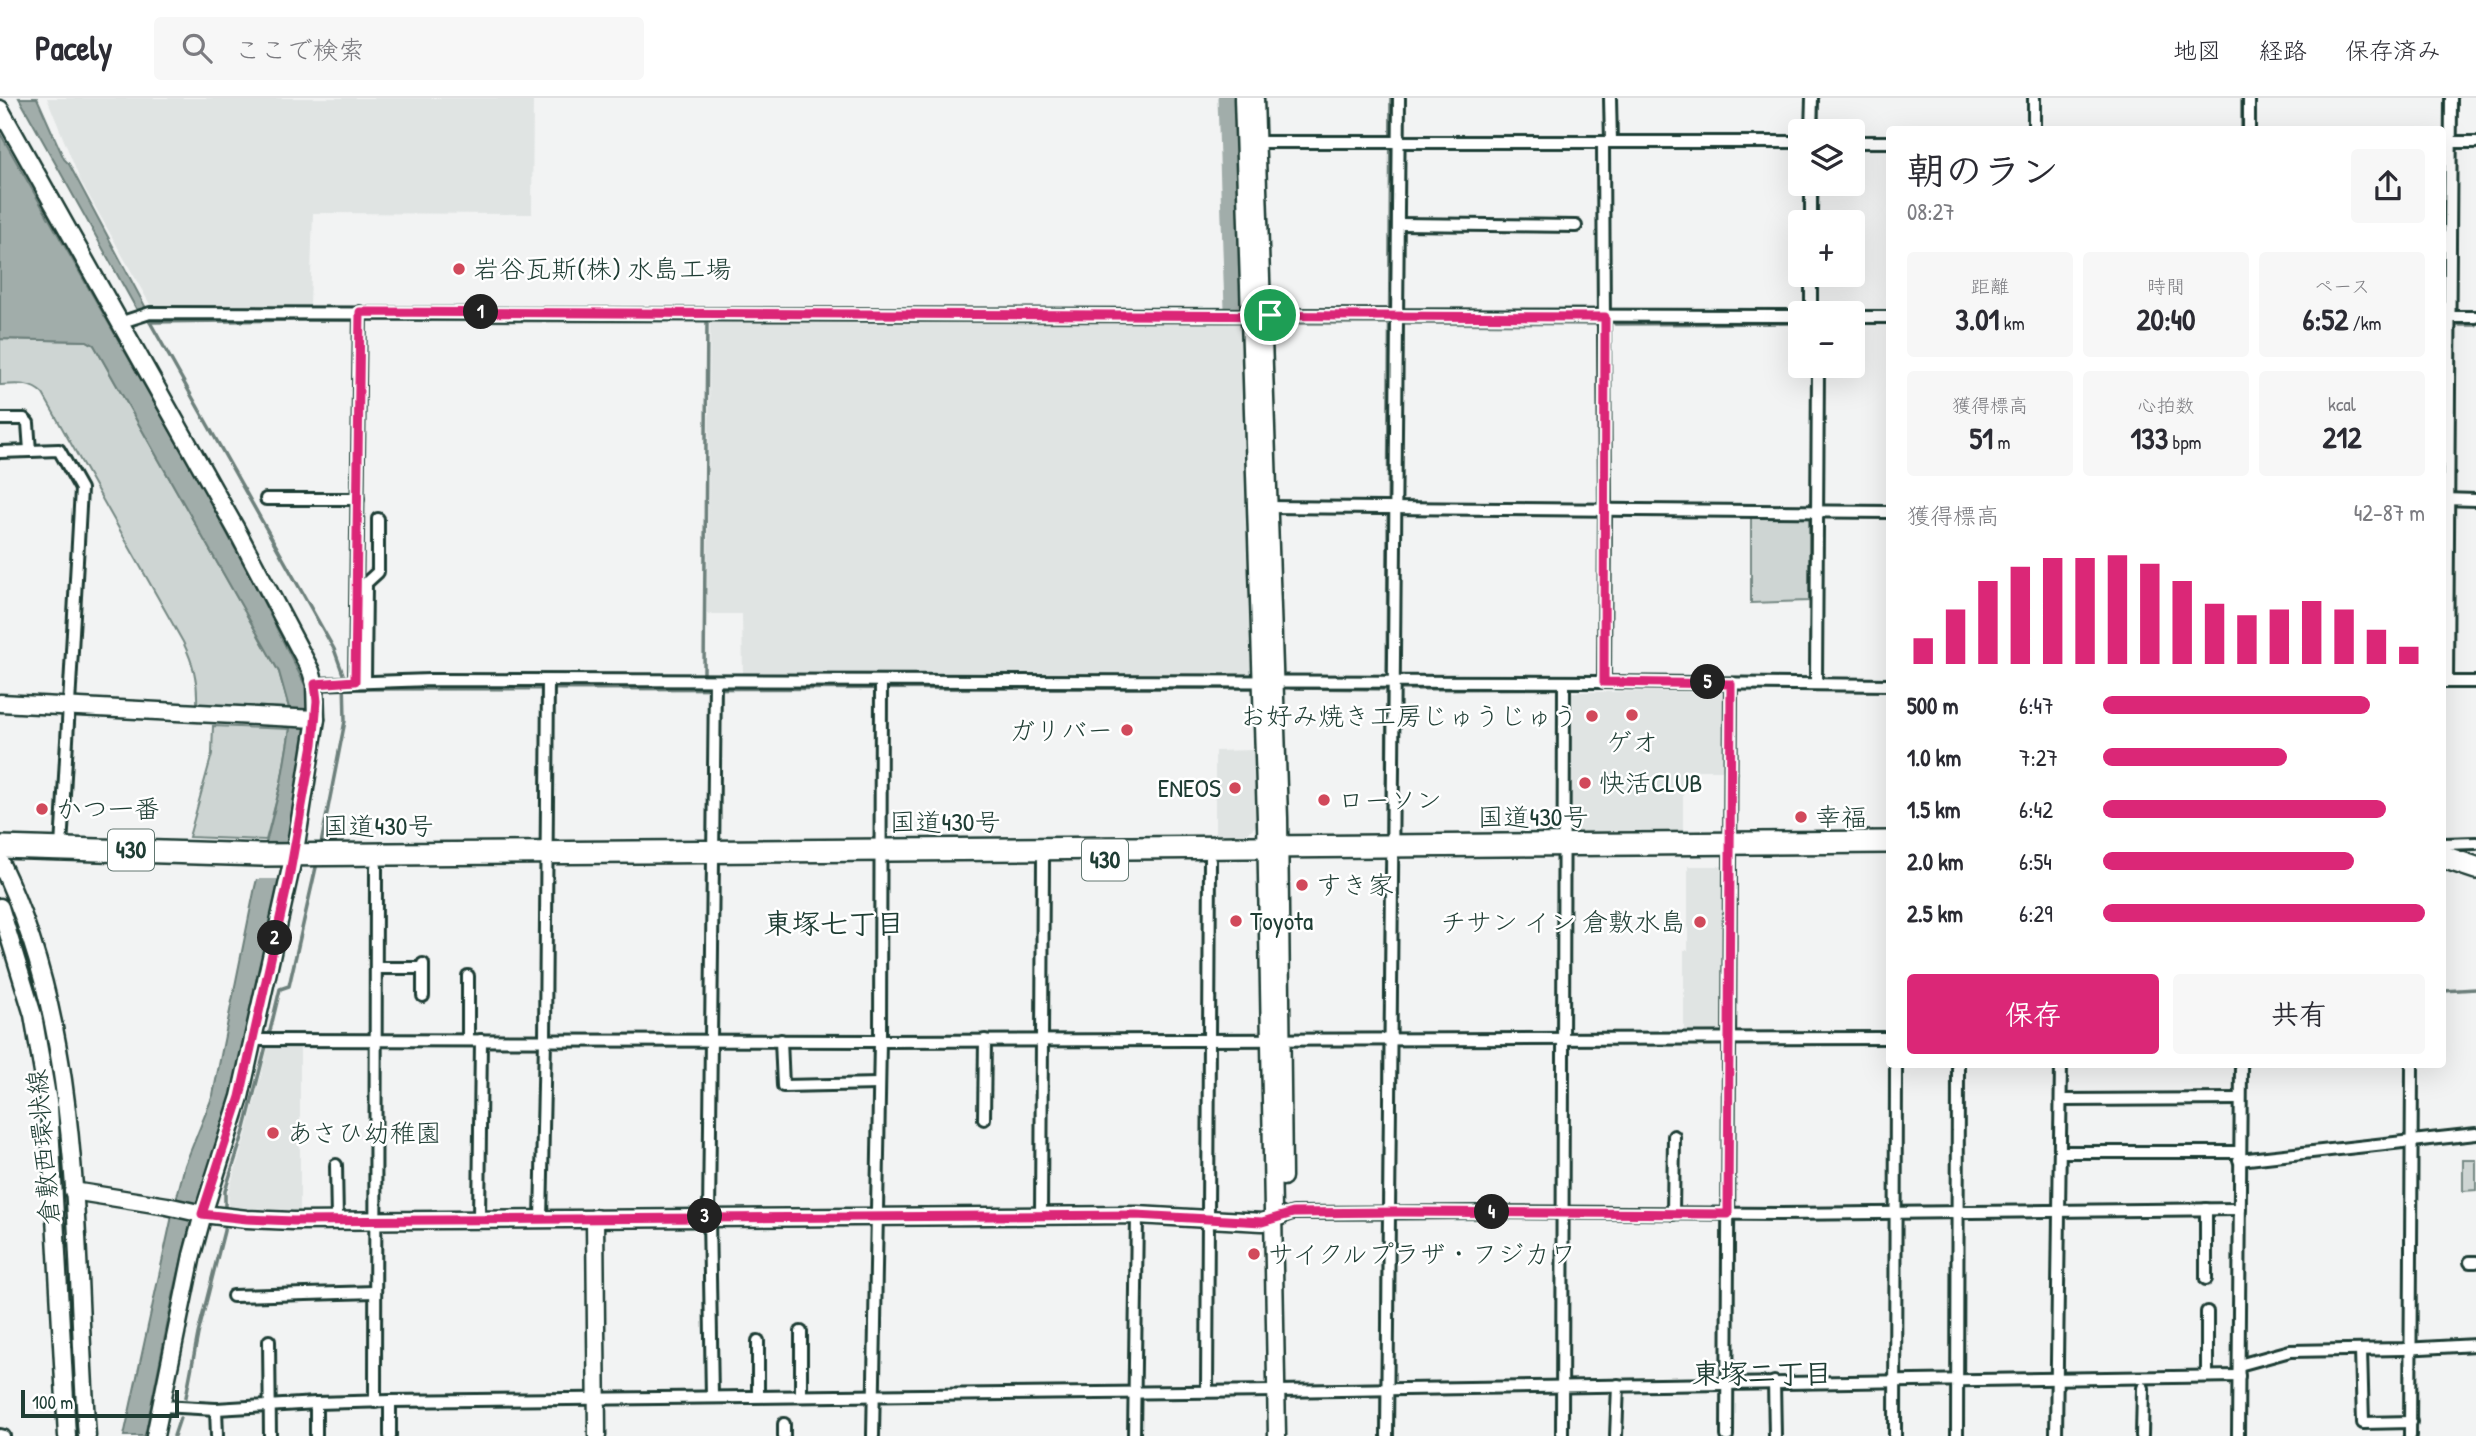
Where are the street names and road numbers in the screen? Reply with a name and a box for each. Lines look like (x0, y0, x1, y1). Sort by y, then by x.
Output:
street label: 国道430号 (1477, 799, 1589, 834)
street label: 国道430号 (889, 804, 1001, 839)
street label: 国道430号 (322, 808, 434, 843)
road number: 430 (108, 830, 154, 870)
road number: 430 (1082, 840, 1128, 880)
street label: 倉敷西環状線 (18, 1068, 67, 1226)

